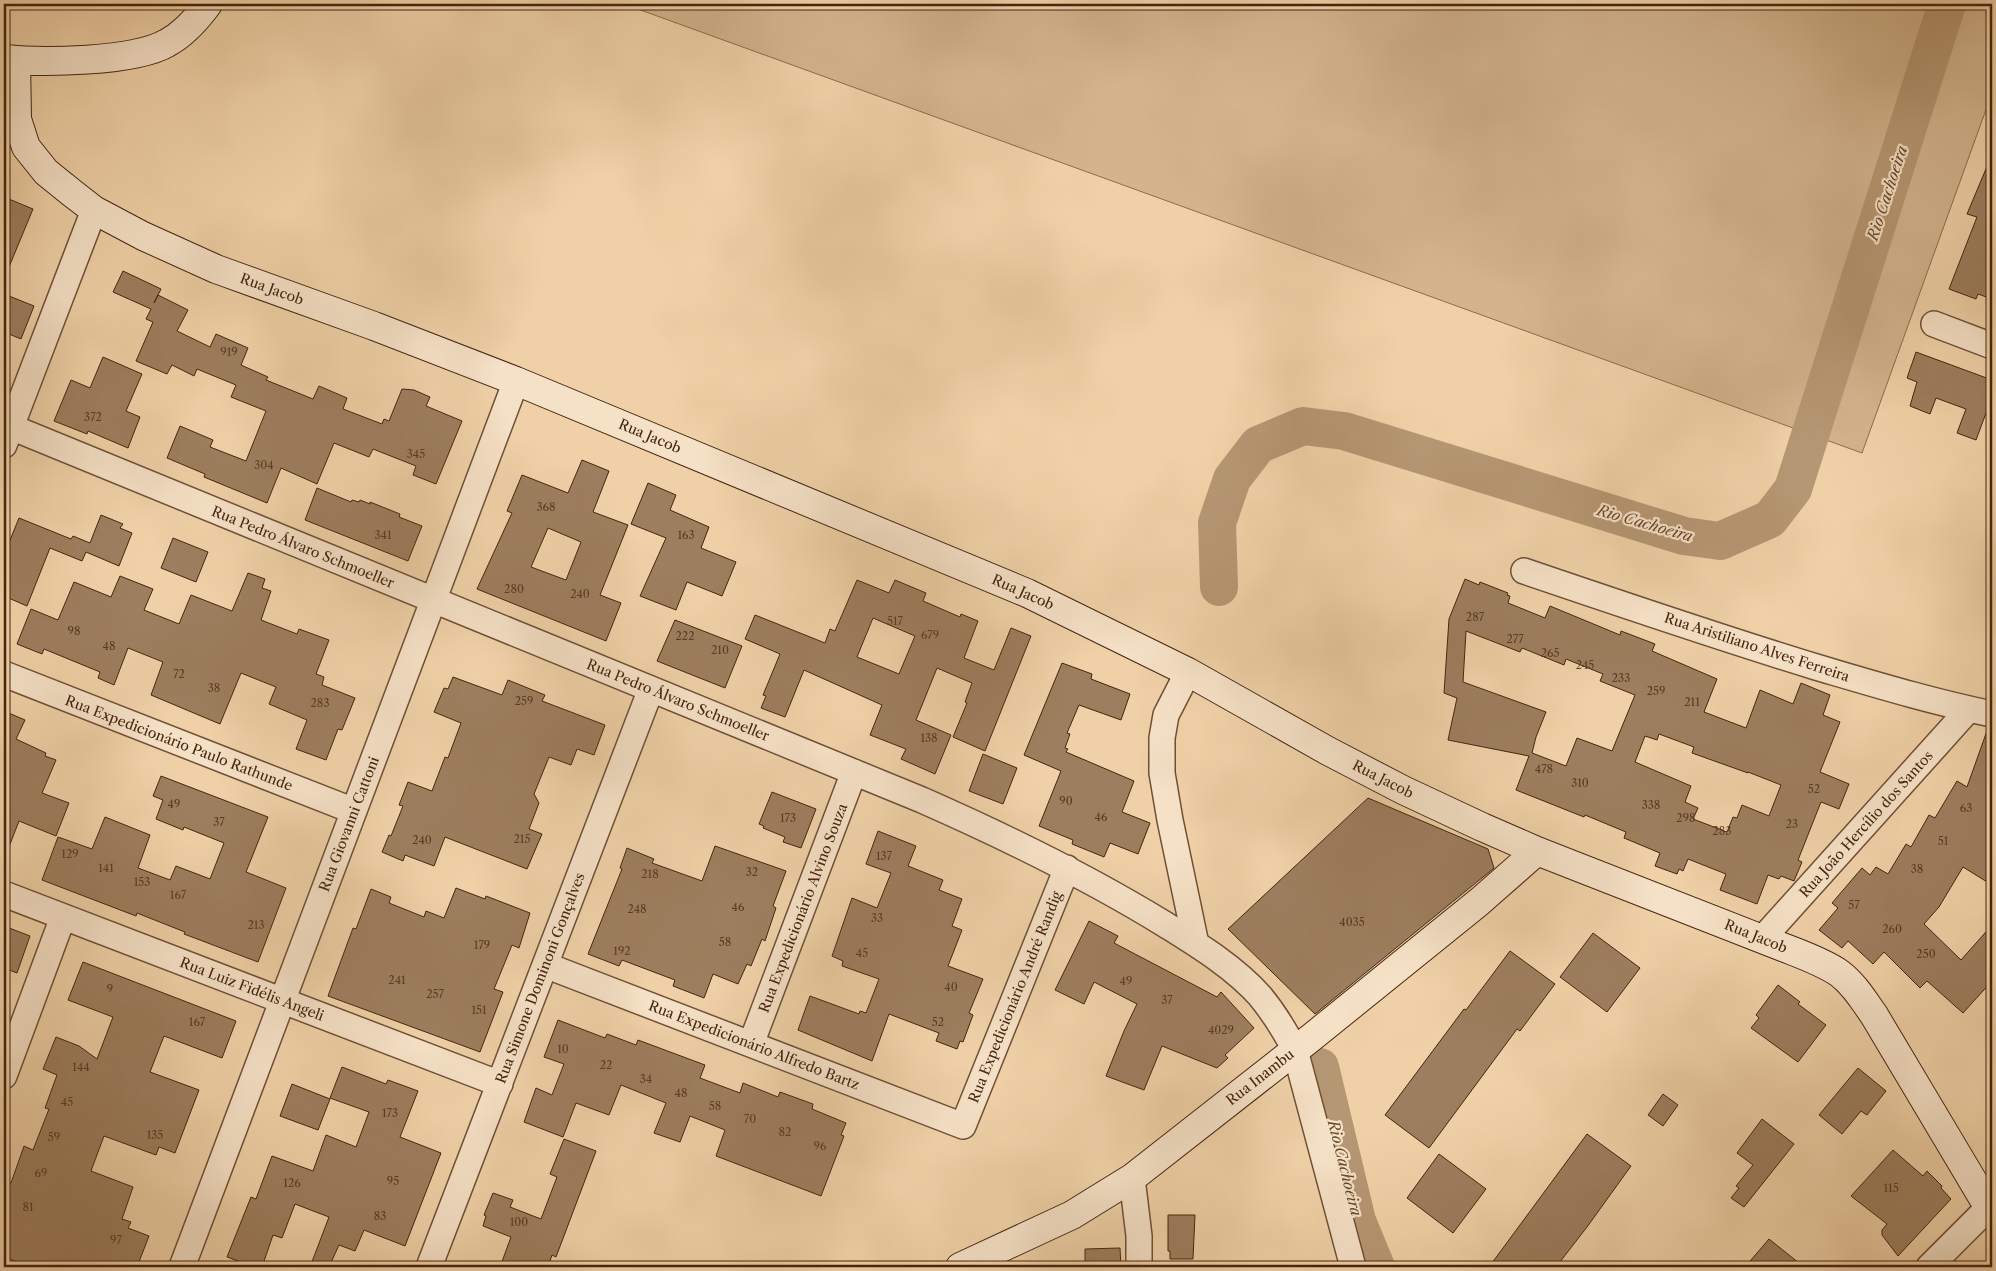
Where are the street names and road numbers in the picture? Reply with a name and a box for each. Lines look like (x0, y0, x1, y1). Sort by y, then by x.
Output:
street label: Rua Jacob (238, 269, 306, 309)
street label: Rua Jacob (616, 415, 684, 457)
street label: Rua Pedro Álvaro Schmoeller (209, 502, 397, 592)
street label: Rua Jacob (989, 570, 1057, 614)
street label: Rua Aristiliano Alves Ferreira (1662, 608, 1853, 686)
street label: Rua Pedro Álvaro Schmoeller (584, 655, 772, 745)
street label: Rua Expedicionário Paulo Rathunde (63, 691, 295, 795)
street label: Rua João Hercílio dos Santos (1795, 747, 1937, 901)
street label: Rua Giovanni Cattoni (315, 754, 383, 894)
street label: Rua Jacob (1349, 756, 1417, 802)
street label: Rua Expedicionário Alvino Souza (755, 800, 852, 1015)
street label: Rua Simone Dominoni Gonçalves (491, 870, 589, 1086)
street label: Rua Expedicionário André Randig (964, 888, 1066, 1105)
street label: Rua Jacob (1722, 915, 1790, 957)
street label: Rua Luiz Fidélis Angeli (177, 953, 327, 1025)
street label: Rua Expedicionário Alfredo Bartz (646, 996, 862, 1094)
street label: Rua Inambu (1222, 1045, 1298, 1109)

